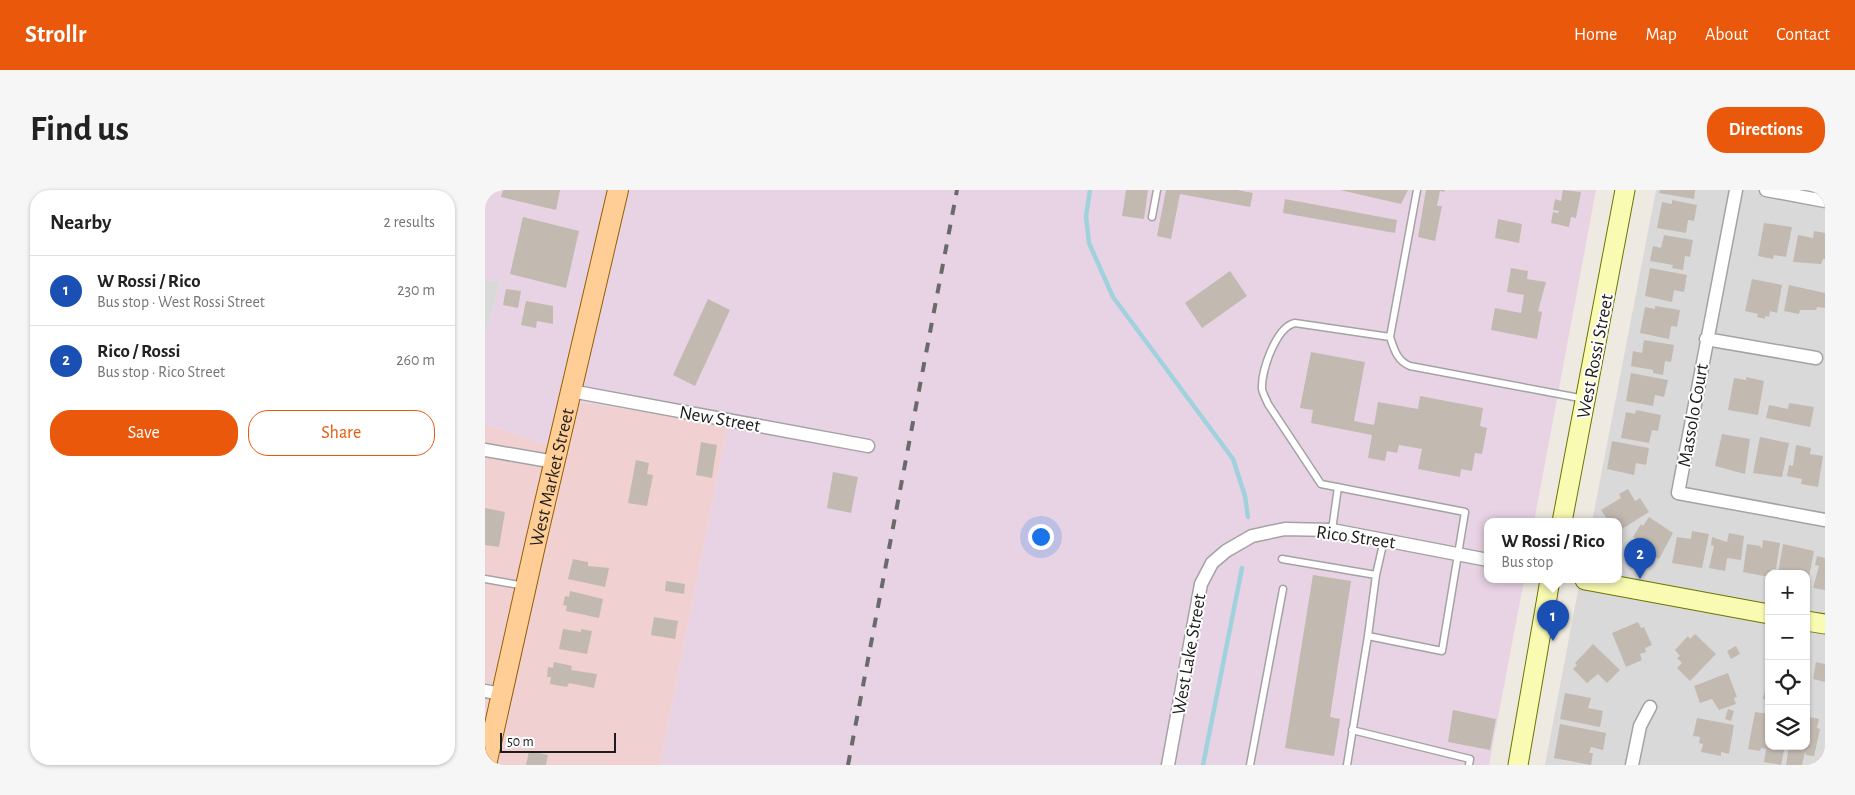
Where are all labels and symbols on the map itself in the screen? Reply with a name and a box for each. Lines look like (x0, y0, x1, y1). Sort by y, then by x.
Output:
street label: West Rossi Street (1574, 292, 1617, 420)
street label: Massolo Court (1675, 362, 1712, 468)
street label: New Street (678, 403, 762, 436)
street label: West Market Street (527, 406, 578, 549)
street label: Rico Street (1315, 523, 1397, 552)
your location (1028, 524, 1054, 550)
pin: 2 (1624, 538, 1656, 579)
street label: West Lake Street (1169, 592, 1209, 716)
pin: 1 (1537, 600, 1569, 641)
scale bar (500, 730, 616, 753)

